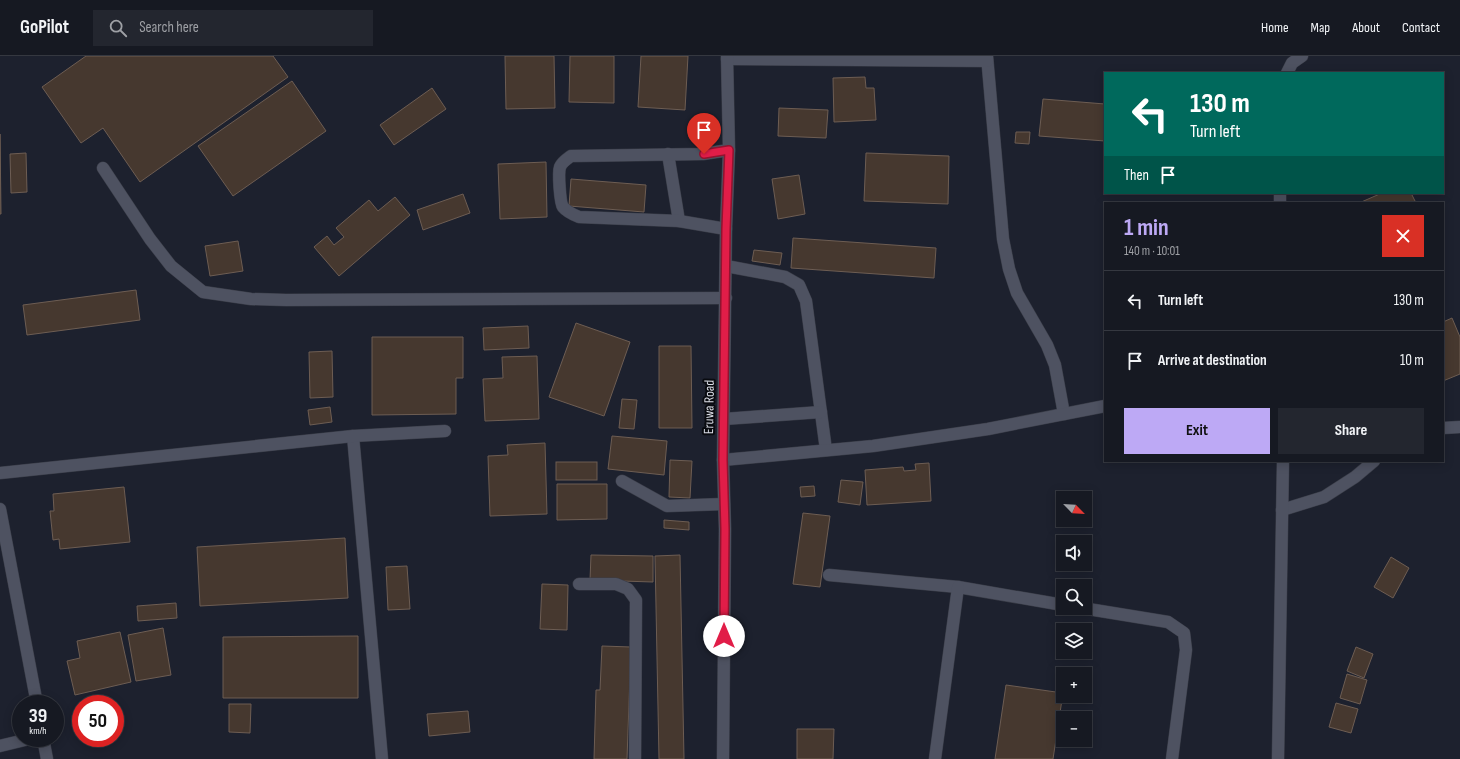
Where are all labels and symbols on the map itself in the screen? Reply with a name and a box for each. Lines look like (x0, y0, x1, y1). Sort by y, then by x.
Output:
pin (687, 113, 721, 154)
street label: Eruwa Road (700, 380, 718, 434)
north arrow (1056, 491, 1092, 527)
position arrow (703, 615, 745, 657)
speed limit sign: 50 (72, 695, 124, 747)

